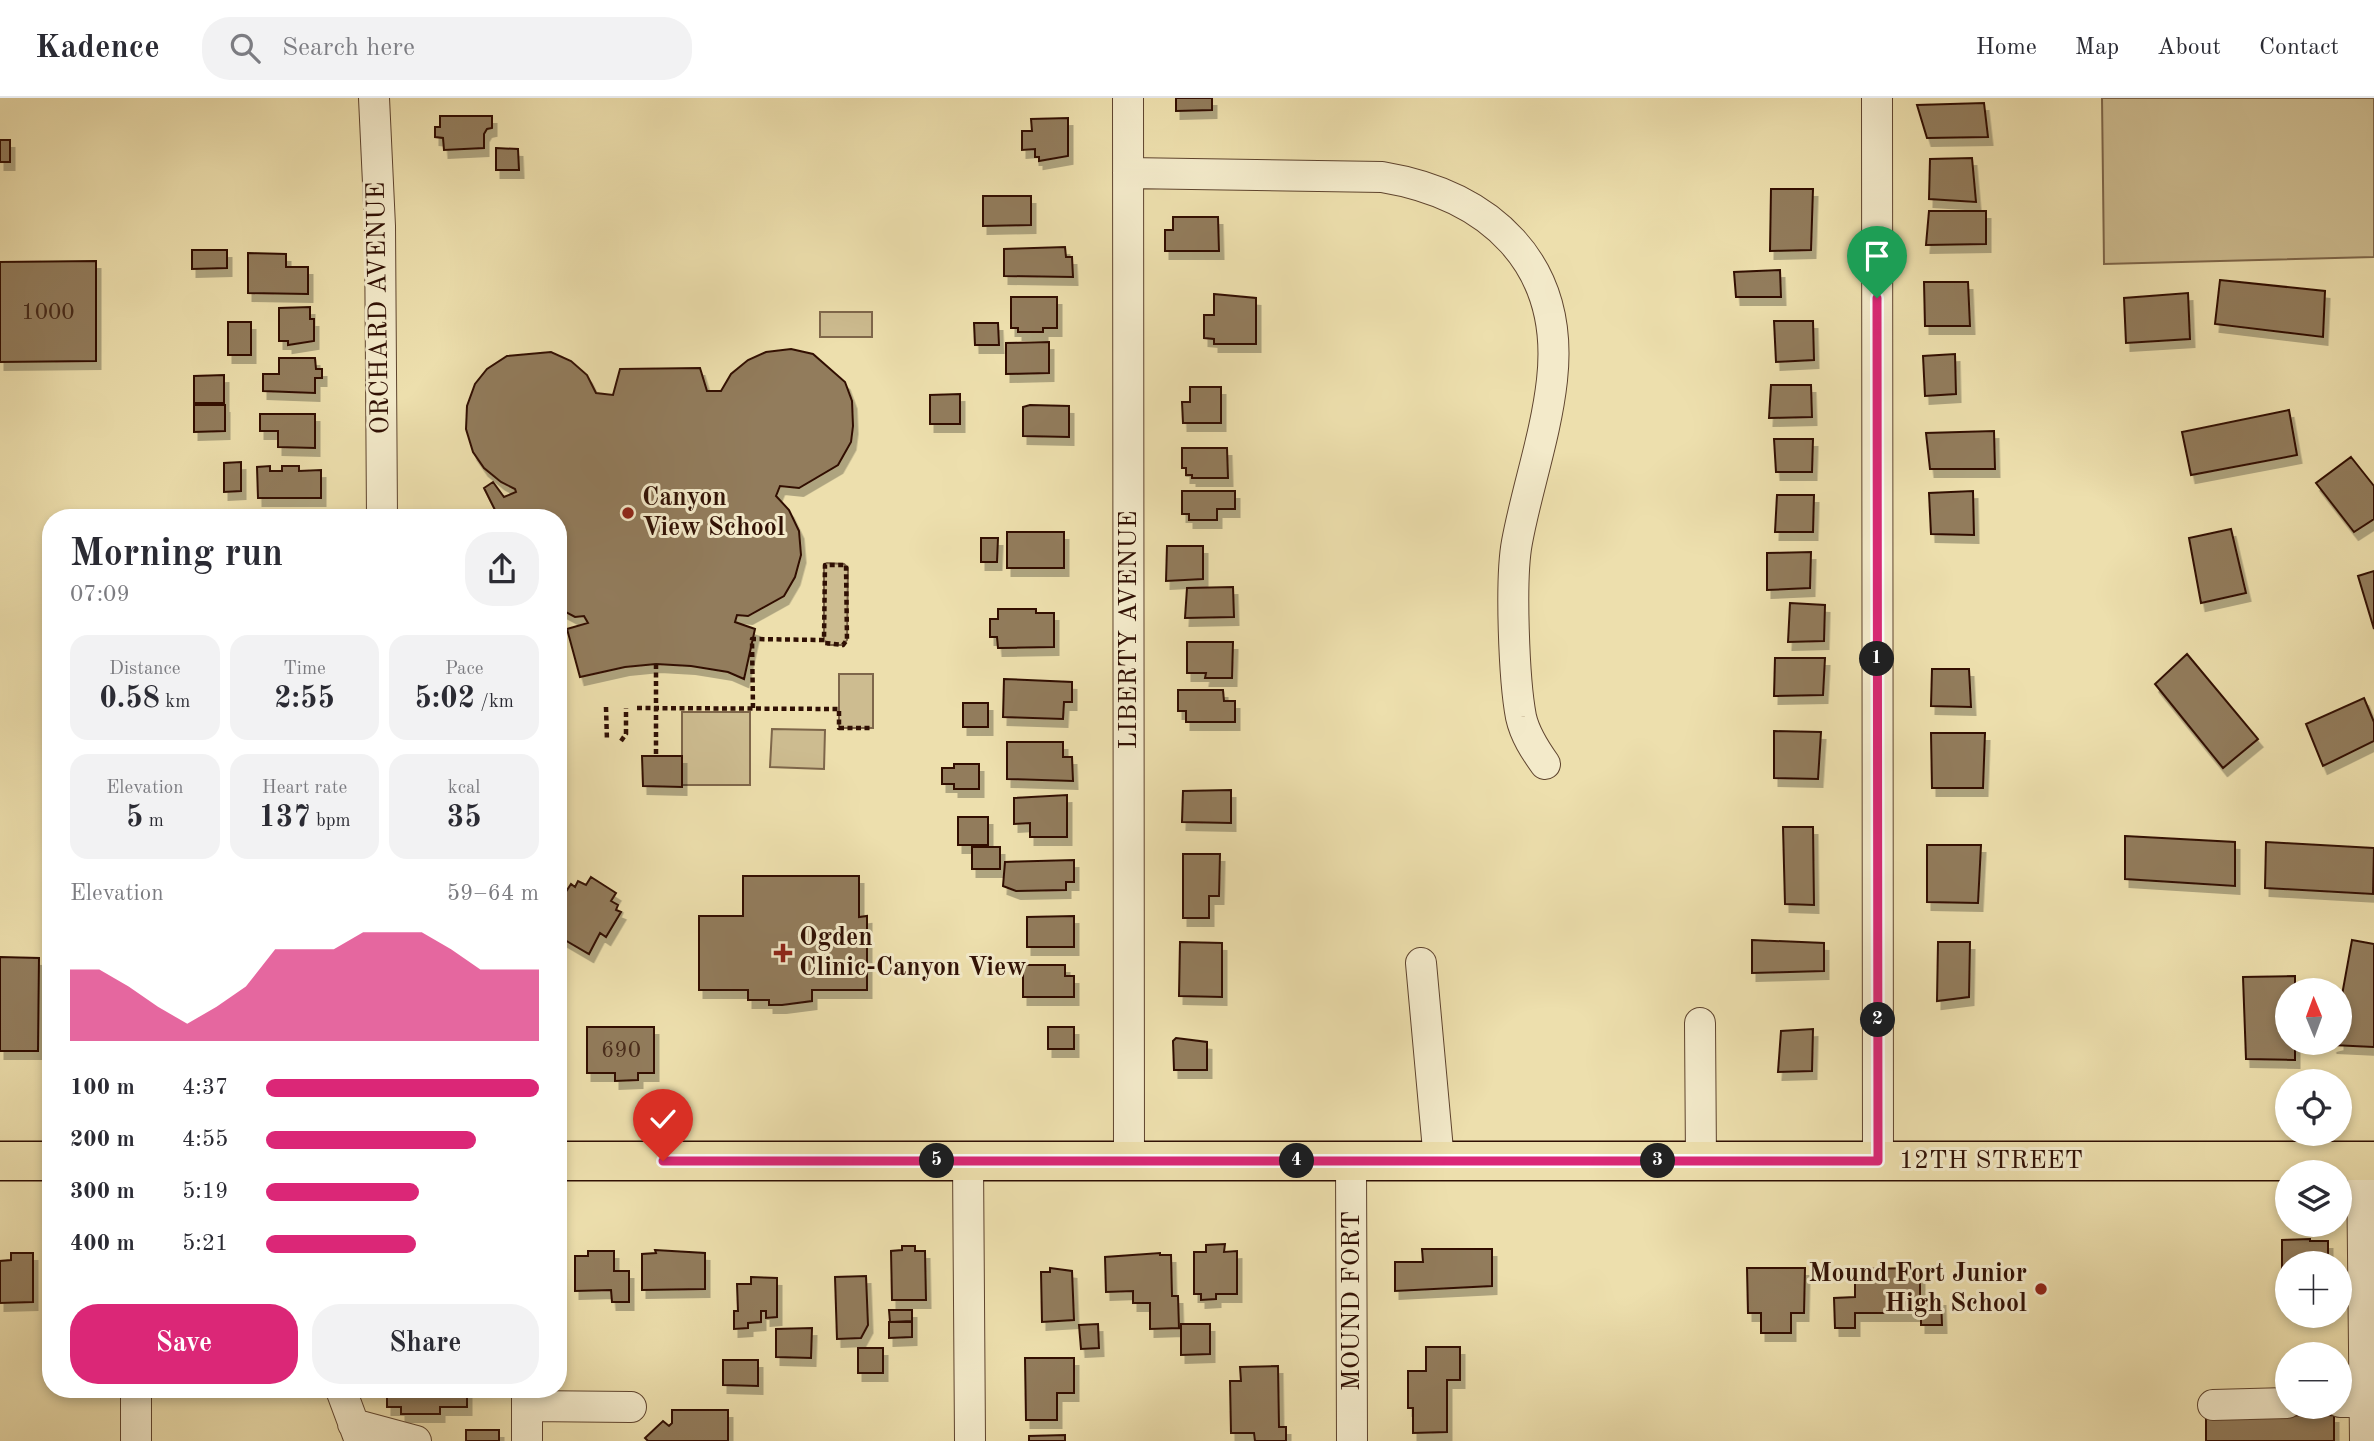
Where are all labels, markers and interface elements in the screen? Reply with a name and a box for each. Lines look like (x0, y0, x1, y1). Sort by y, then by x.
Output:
search box (202, 17, 692, 80)
icon: search (226, 29, 264, 67)
text: Kadence (35, 32, 160, 65)
text: Search here (282, 35, 415, 61)
text: Home (1976, 36, 2037, 60)
text: Map (2075, 36, 2119, 60)
text: About (2157, 36, 2221, 60)
text: Contact (2259, 36, 2339, 60)
street label: ORCHARD AVENUE (364, 181, 394, 435)
pin (1847, 226, 1907, 298)
icon: arrive (1858, 237, 1896, 275)
house number: 1000 (21, 301, 75, 324)
place label: Canyon View School (642, 485, 785, 541)
marker: Canyon View School (620, 505, 636, 521)
street label: LIBERTY AVENUE (1116, 511, 1142, 749)
button: share (465, 532, 539, 606)
text: Morning run (70, 536, 283, 574)
text: 07:09 (70, 583, 130, 606)
pin: 1 (1860, 642, 1895, 676)
text: 1 (1871, 649, 1882, 668)
text: Distance (109, 660, 181, 679)
text: Time (283, 660, 326, 679)
text: Pace (445, 660, 483, 679)
text: 0.58 (99, 684, 160, 714)
text: 2:55 (274, 684, 335, 714)
text: 5:02 (414, 684, 475, 714)
text: km (160, 693, 190, 712)
text: /km (475, 693, 514, 712)
text: Elevation (106, 779, 183, 798)
text: Heart rate (262, 779, 347, 798)
text: kcal (448, 779, 481, 798)
text: 5 (126, 803, 143, 833)
text: 137 (258, 803, 311, 833)
text: 35 (447, 803, 482, 833)
text: m (143, 812, 164, 831)
text: bpm (311, 812, 351, 831)
text: Elevation (70, 882, 164, 905)
text: 59–64 m (447, 882, 539, 905)
place label: Ogden Clinic-Canyon View (799, 925, 1026, 981)
marker: Ogden Clinic-Canyon View (773, 943, 793, 963)
north arrow (2275, 978, 2352, 1055)
map controls (2275, 978, 2352, 1419)
pin: 2 (1860, 1002, 1896, 1038)
text: 2 (1872, 1010, 1883, 1029)
house number: 690 (601, 1039, 641, 1062)
button: locate (2275, 1069, 2352, 1146)
text: 100 m (70, 1076, 135, 1099)
text: 4:37 (182, 1076, 228, 1099)
pin (633, 1089, 693, 1161)
icon: check (644, 1100, 682, 1138)
text: 200 m (70, 1128, 135, 1151)
text: 4:55 (182, 1128, 228, 1151)
pin: 5 (920, 1144, 954, 1178)
pin: 4 (1280, 1144, 1314, 1178)
pin: 3 (1640, 1144, 1676, 1178)
street label: 12TH STREET (1899, 1148, 2083, 1174)
text: 5 (931, 1151, 942, 1170)
text: 4 (1291, 1151, 1302, 1170)
text: 3 (1652, 1151, 1663, 1170)
button: layers (2275, 1160, 2352, 1237)
text: 300 m (70, 1180, 135, 1203)
text: 5:19 (182, 1180, 228, 1203)
street label: MOUND FORT (1339, 1211, 1365, 1391)
text: 400 m (70, 1232, 135, 1255)
text: 5:21 (182, 1232, 228, 1255)
button: + (2275, 1251, 2352, 1328)
place label: Mound Fort Junior High School (1808, 1261, 2027, 1317)
marker: Mound Fort Junior High School (2033, 1281, 2049, 1297)
button: Save (70, 1304, 298, 1384)
button: Share (312, 1304, 539, 1384)
button: − (2275, 1342, 2352, 1419)

